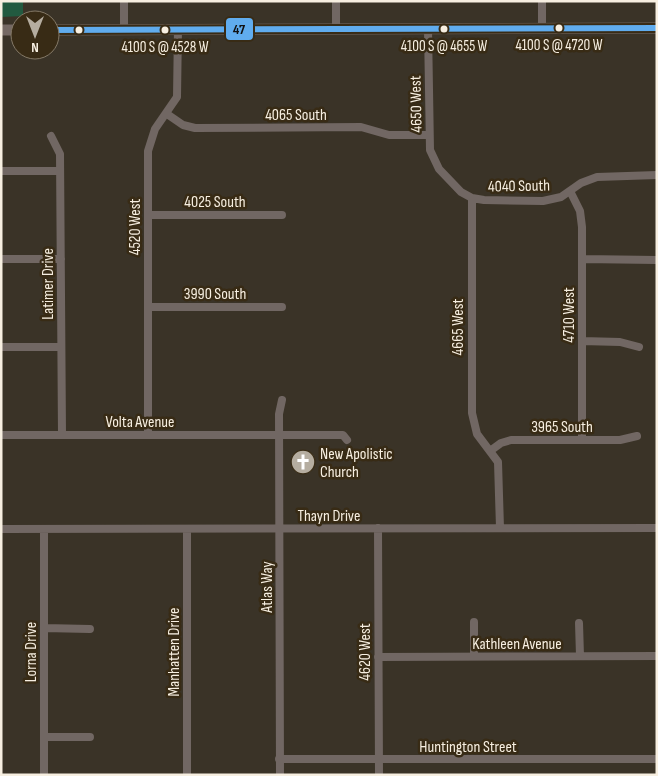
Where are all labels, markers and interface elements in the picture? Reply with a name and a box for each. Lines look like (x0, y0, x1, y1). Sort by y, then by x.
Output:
north arrow (10, 10, 60, 60)
line badge: 47 (225, 17, 254, 41)
text: 47 (233, 21, 246, 38)
marker: 4100 S @ 4720 W (554, 23, 564, 33)
marker: 4100 S @ 4655 W (439, 24, 449, 34)
unlabelled marker (74, 25, 84, 35)
marker: 4100 S @ 4528 W (160, 25, 170, 35)
place label: 4100 S @ 4720 W (516, 36, 603, 55)
place label: 4100 S @ 4655 W (401, 37, 488, 56)
place label: 4100 S @ 4528 W (122, 38, 209, 57)
text: N (31, 39, 39, 56)
street label: 4650 West (407, 75, 426, 133)
street label: 4065 South (265, 106, 327, 125)
street label: 4040 South (488, 176, 550, 197)
street label: 4025 South (184, 193, 246, 212)
street label: 4520 West (126, 199, 145, 255)
street label: Latimer Drive (39, 248, 58, 320)
street label: 3990 South (184, 285, 246, 304)
street label: 4710 West (560, 287, 579, 343)
street label: 4665 West (449, 298, 468, 355)
street label: Volta Avenue (106, 413, 174, 432)
street label: 3965 South (531, 418, 593, 437)
place label: New Apolistic Church (320, 445, 393, 482)
church icon: New Apolistic Church (290, 449, 316, 475)
street label: Thayn Drive (298, 507, 360, 526)
street label: Atlas Way (258, 561, 277, 614)
street label: Manhatten Drive (165, 608, 184, 696)
street label: Lorna Drive (22, 622, 41, 682)
street label: 4620 West (356, 623, 375, 681)
street label: Kathleen Avenue (472, 635, 562, 654)
street label: Huntington Street (419, 738, 517, 757)

